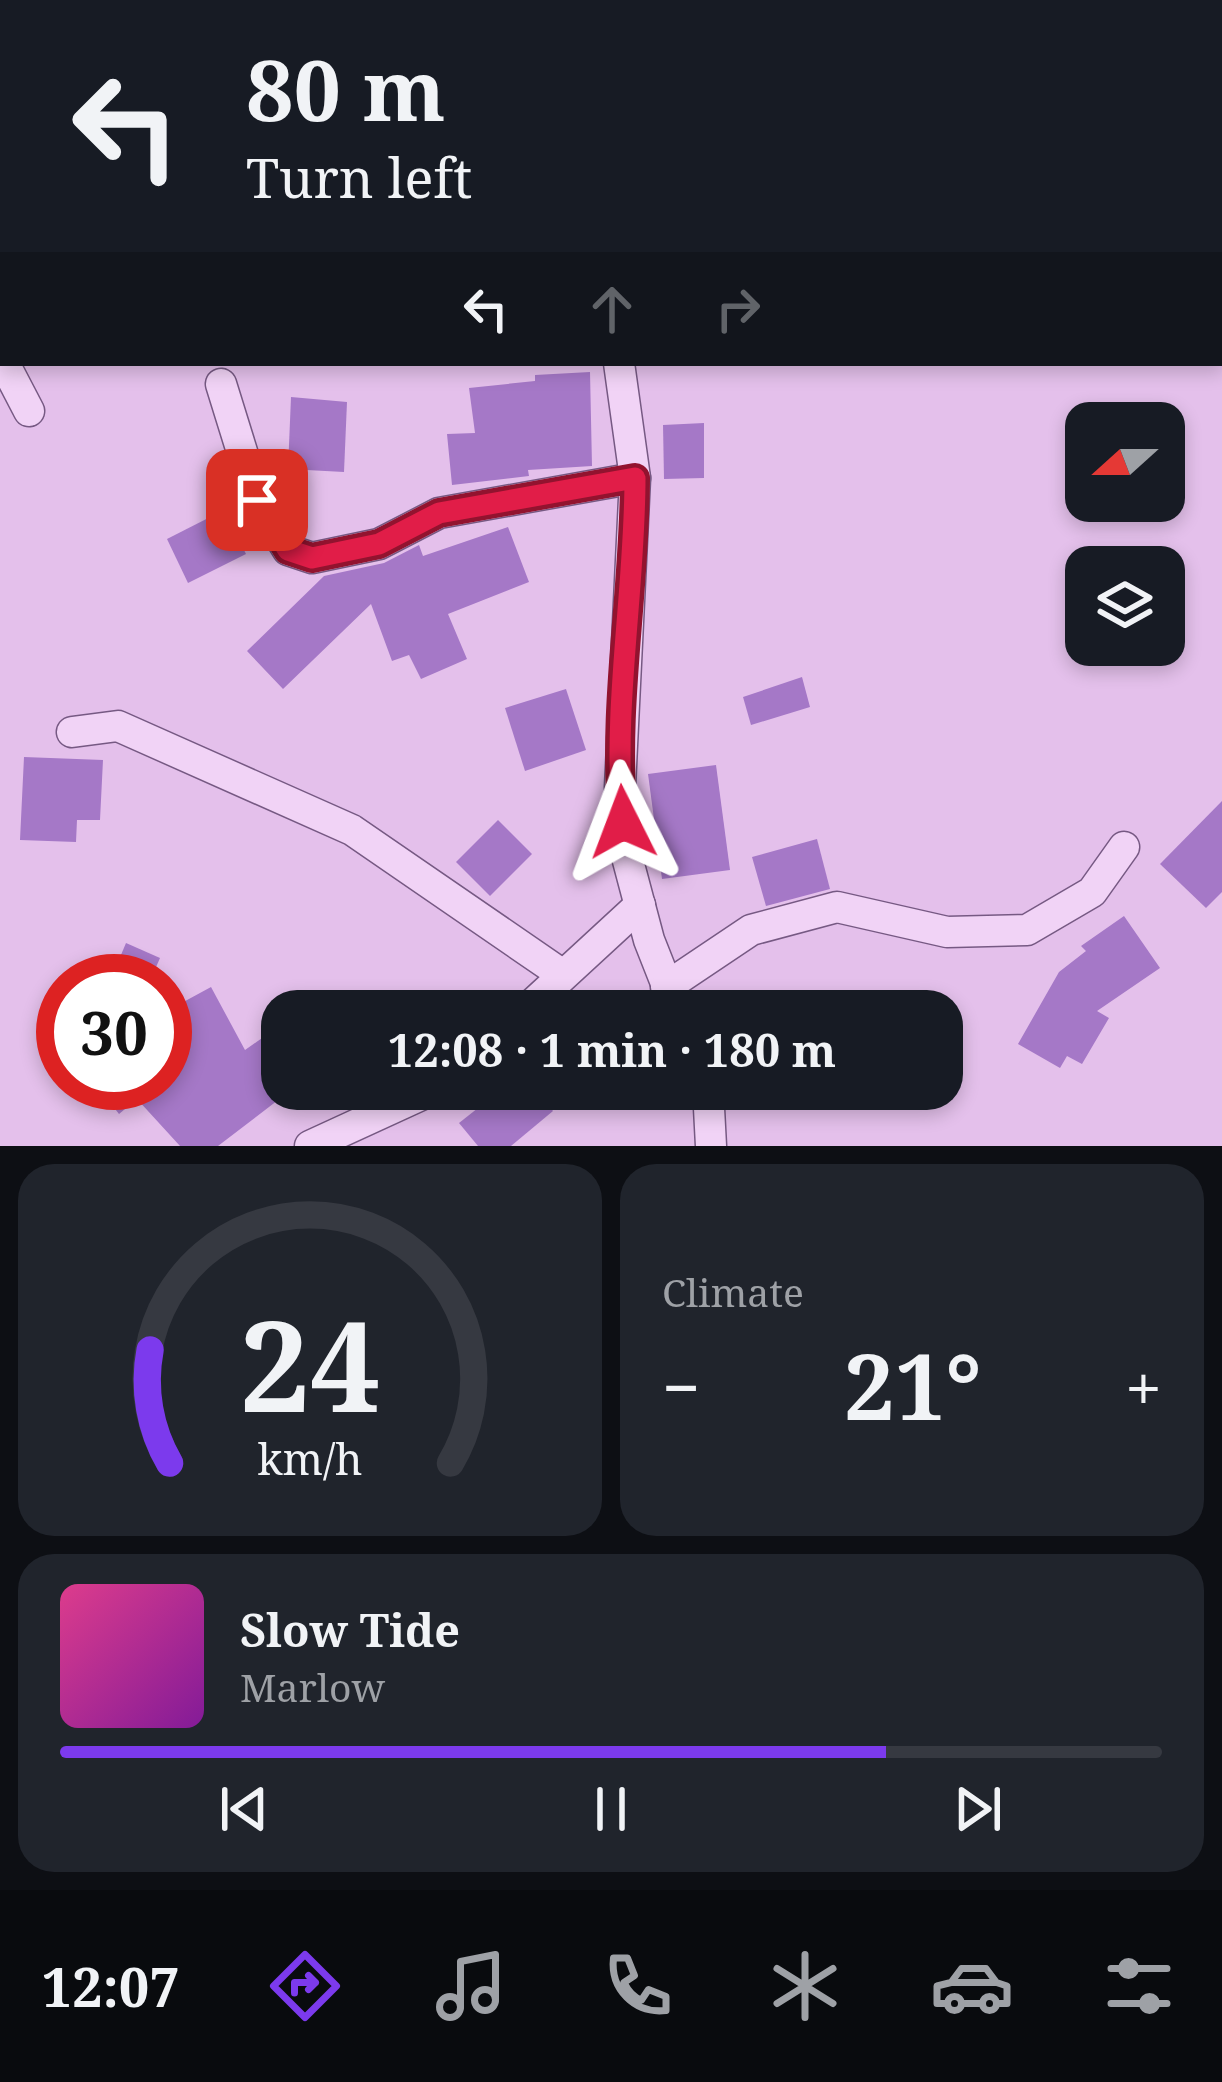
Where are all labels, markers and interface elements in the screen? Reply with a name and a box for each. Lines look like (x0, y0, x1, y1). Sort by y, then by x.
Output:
text: 80 m (246, 31, 446, 146)
icon: left (48, 48, 204, 204)
text: Turn left (246, 140, 472, 214)
icon: left (453, 276, 519, 342)
icon: ahead (579, 276, 645, 342)
icon: right (705, 276, 771, 342)
north arrow (1065, 402, 1185, 522)
map controls (1065, 402, 1185, 666)
pin (206, 449, 308, 551)
icon: arrive (224, 467, 290, 533)
button: layers (1065, 546, 1185, 666)
position arrow (560, 759, 686, 885)
speed limit sign: 30 (36, 954, 192, 1110)
text: 12:08 · 1 min · 180 m (388, 1019, 836, 1080)
text: Climate (662, 1265, 804, 1318)
text: 24 (239, 1279, 381, 1449)
text: 21° (844, 1324, 982, 1446)
text: − (662, 1341, 700, 1431)
text: + (1125, 1341, 1162, 1431)
text: km/h (257, 1429, 363, 1488)
text: Slow Tide (240, 1599, 460, 1660)
text: Marlow (240, 1660, 385, 1713)
icon: previous (211, 1776, 277, 1842)
icon: pause (578, 1776, 644, 1842)
icon: next (945, 1776, 1011, 1842)
icon: directions (263, 1944, 347, 2028)
icon: music (429, 1944, 513, 2028)
icon: phone (596, 1944, 680, 2028)
icon: climate (763, 1944, 847, 2028)
icon: car (930, 1944, 1014, 2028)
icon: filters (1097, 1944, 1181, 2028)
text: 12:07 (41, 1949, 180, 2023)

